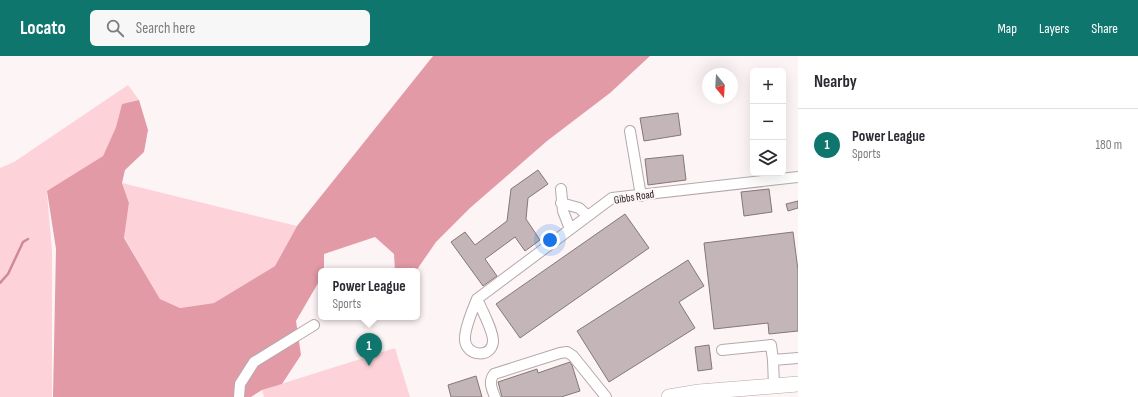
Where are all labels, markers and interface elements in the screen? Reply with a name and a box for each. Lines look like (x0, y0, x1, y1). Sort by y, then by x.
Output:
search box (90, 10, 370, 46)
text: Locato (20, 17, 66, 40)
icon: search (104, 17, 126, 39)
text: Search here (136, 19, 195, 38)
text: Map (997, 20, 1017, 37)
text: Layers (1039, 20, 1069, 37)
text: Share (1091, 20, 1118, 37)
north arrow (702, 68, 738, 104)
map controls (750, 68, 786, 176)
button: + (750, 68, 786, 104)
text: Nearby (814, 72, 857, 92)
button: − (750, 104, 786, 140)
text: Power League (852, 127, 925, 146)
text: 1 (824, 137, 830, 153)
text: 180 m (1096, 137, 1122, 153)
button: layers (750, 140, 786, 176)
text: Sports (852, 146, 881, 162)
street label: Gibbs Road (613, 187, 656, 207)
your location (540, 230, 560, 250)
popup (318, 268, 420, 320)
text: Power League (332, 277, 406, 296)
text: Sports (332, 296, 361, 312)
pin: 1 (356, 333, 382, 366)

